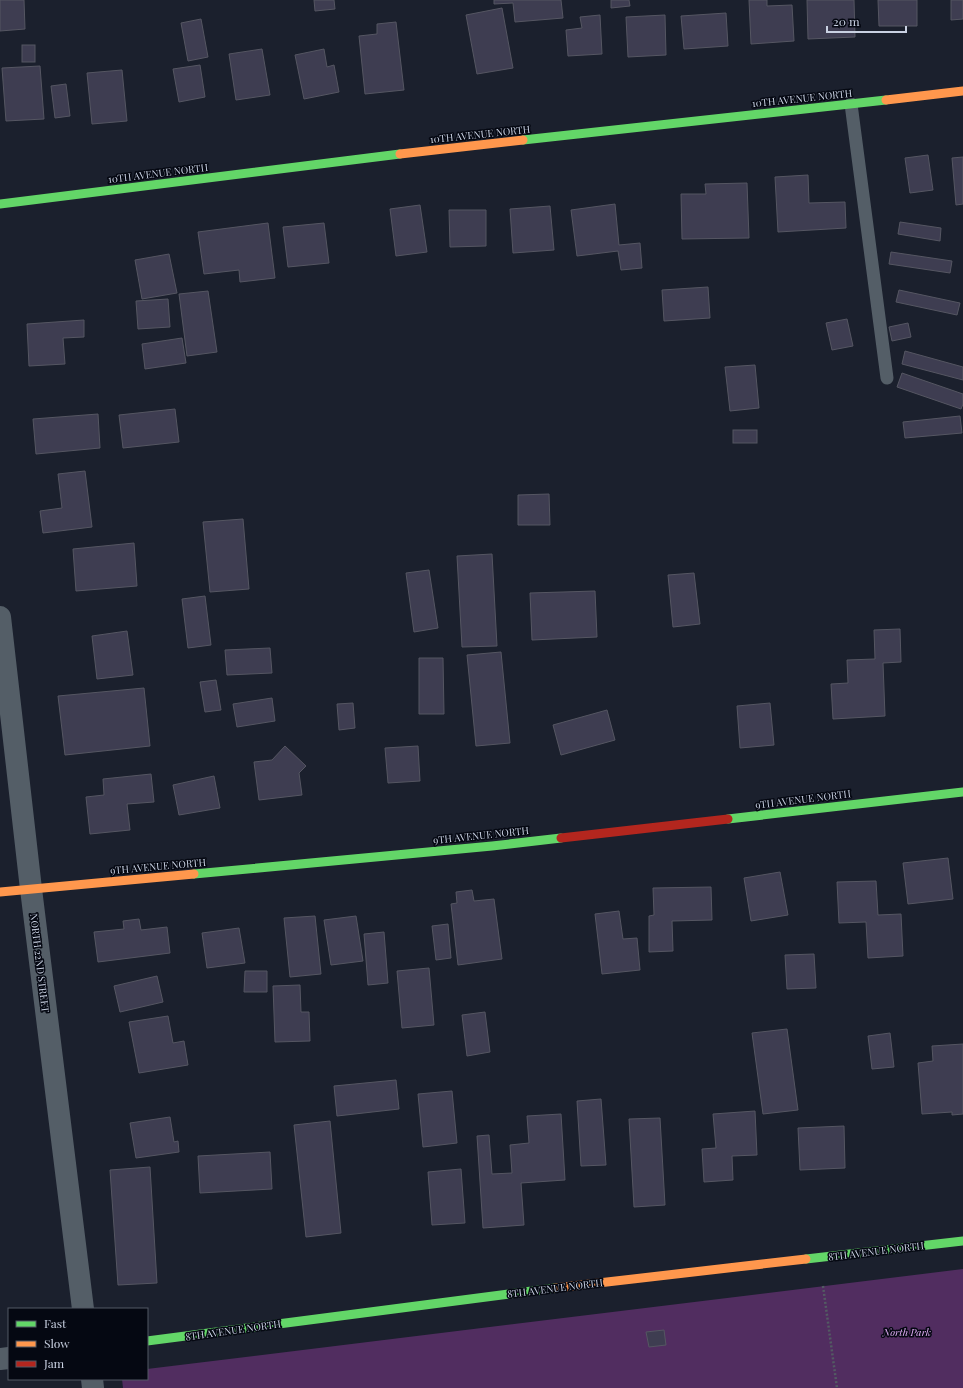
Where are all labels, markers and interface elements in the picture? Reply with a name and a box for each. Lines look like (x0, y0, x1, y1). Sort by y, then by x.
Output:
scale bar (827, 8, 906, 34)
text: 20 m (833, 13, 860, 29)
street label: 10TH AVENUE NORTH (751, 86, 853, 110)
street label: 10TH AVENUE NORTH (429, 122, 531, 146)
street label: 10TH AVENUE NORTH (107, 160, 209, 186)
street label: 9TH AVENUE NORTH (754, 786, 852, 812)
street label: 9TH AVENUE NORTH (432, 823, 530, 847)
street label: 9TH AVENUE NORTH (109, 855, 207, 877)
street label: NORTH 22ND STREET (27, 913, 53, 1013)
street label: 8TH AVENUE NORTH (827, 1238, 925, 1264)
street label: 8TH AVENUE NORTH (506, 1275, 604, 1301)
legend (8, 1308, 148, 1380)
text: Fast (44, 1315, 67, 1331)
street label: 8TH AVENUE NORTH (184, 1316, 282, 1344)
park label: North Park (882, 1325, 931, 1339)
text: Slow (44, 1335, 70, 1351)
text: Jam (43, 1355, 65, 1371)

